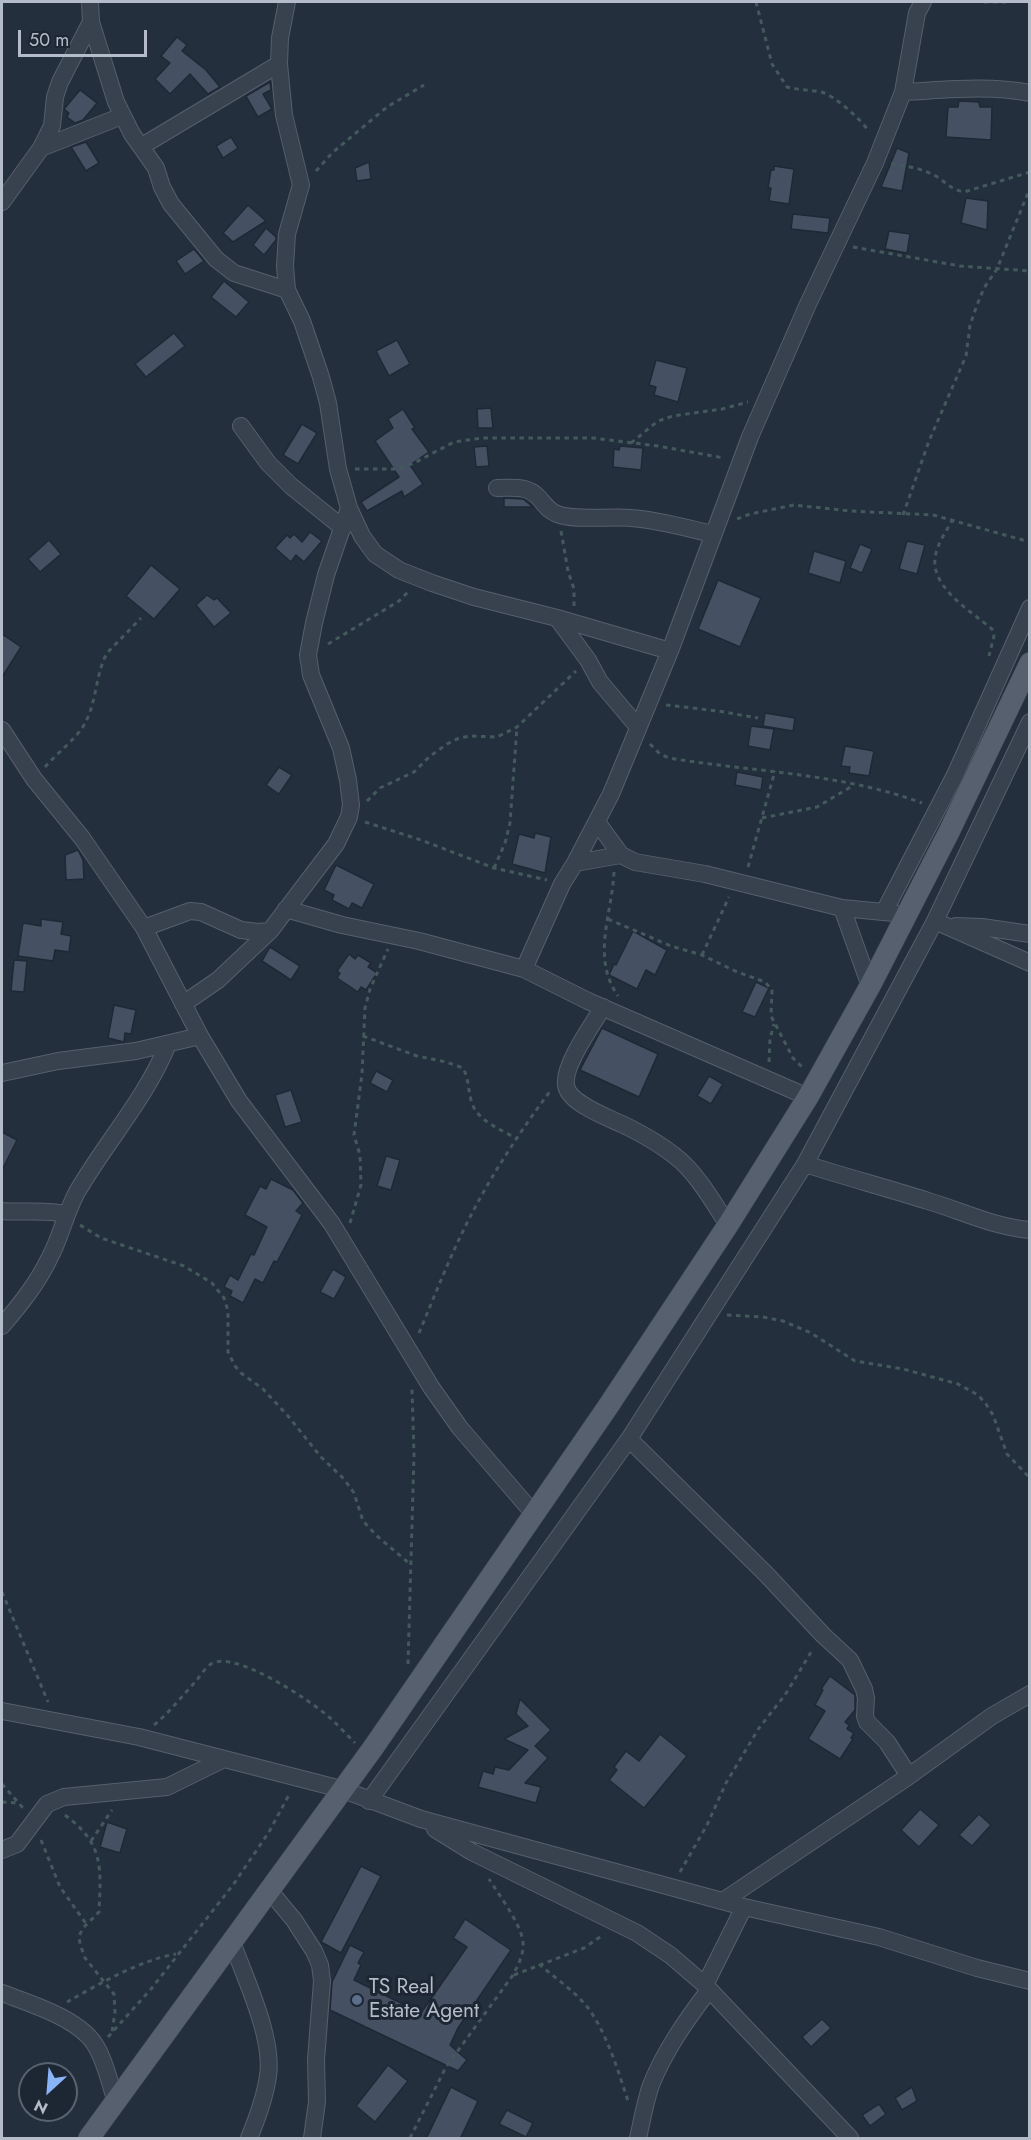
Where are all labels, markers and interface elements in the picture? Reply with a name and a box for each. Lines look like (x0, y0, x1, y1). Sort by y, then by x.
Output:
scale bar (21, 18, 150, 56)
text: 50 m (29, 27, 69, 53)
place label: TS Real Estate Agent (369, 1975, 479, 2025)
marker: TS Real Estate Agent (350, 1993, 364, 2007)
north arrow (18, 2062, 78, 2122)
text: N (30, 2094, 52, 2120)

